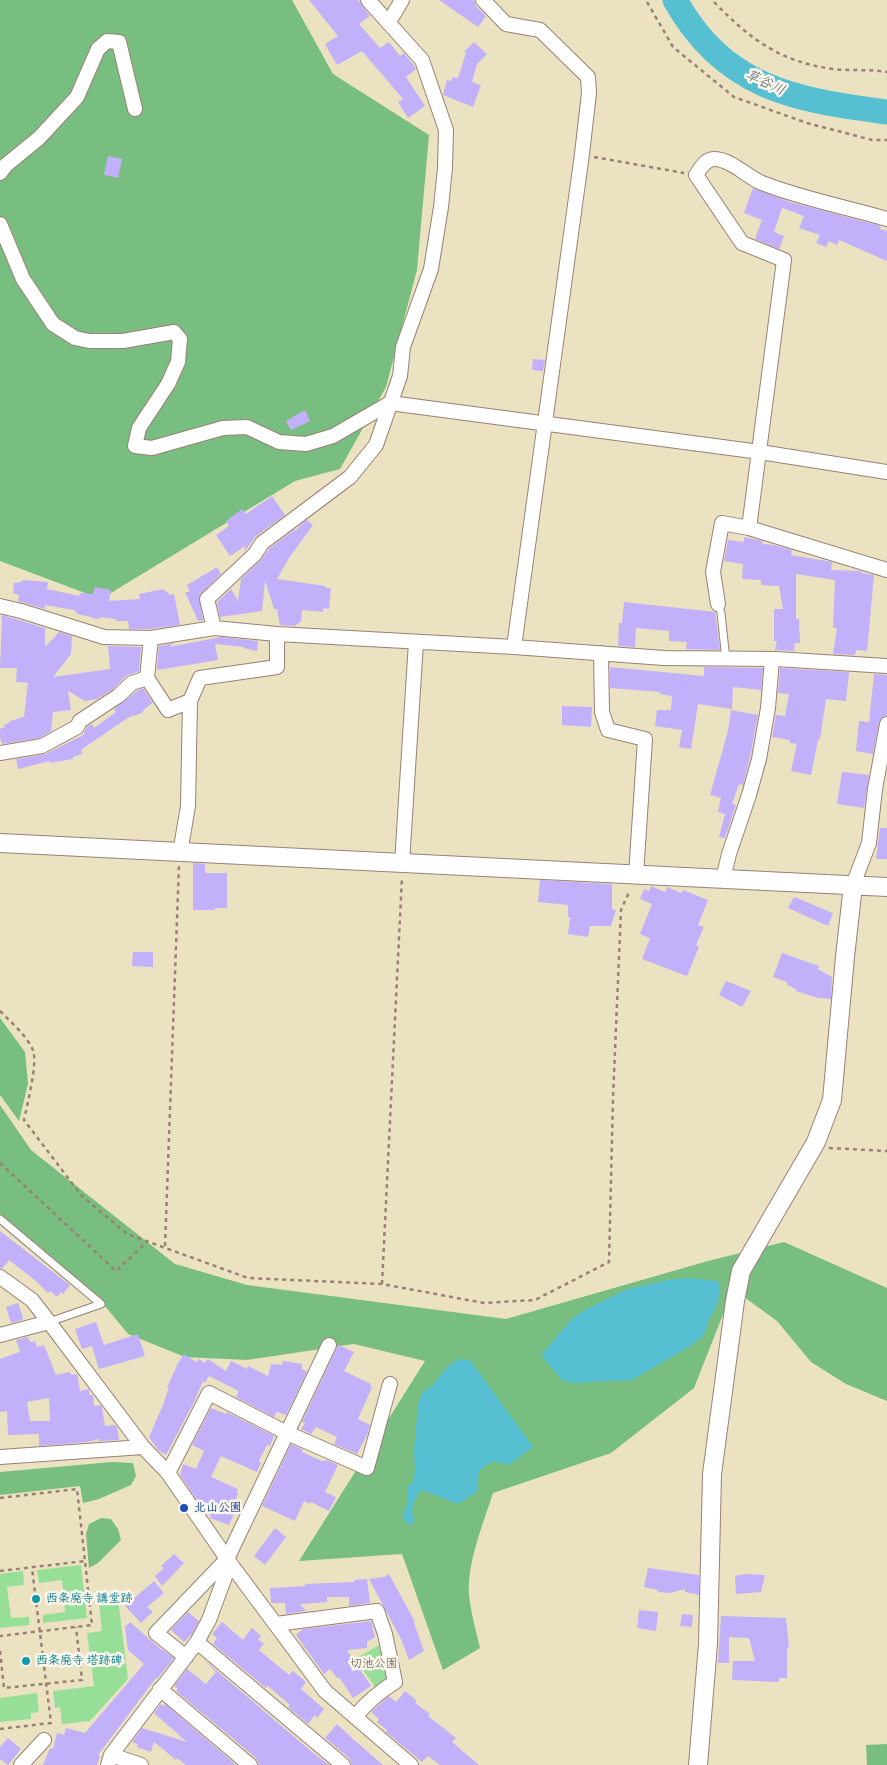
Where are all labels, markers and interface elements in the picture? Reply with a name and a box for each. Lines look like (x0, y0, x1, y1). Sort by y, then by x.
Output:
water label: 草谷川 (742, 67, 788, 99)
place label: 北山公園 (194, 1501, 242, 1515)
marker: 北山公園 (178, 1502, 190, 1514)
place label: 西条廃寺 講堂跡 (46, 1592, 133, 1606)
marker: 西条廃寺 講堂跡 (30, 1593, 42, 1605)
place label: 西条廃寺 塔跡碑 (36, 1654, 123, 1668)
marker: 西条廃寺 塔跡碑 (20, 1655, 32, 1667)
park label: 切池公園 (350, 1657, 398, 1671)

